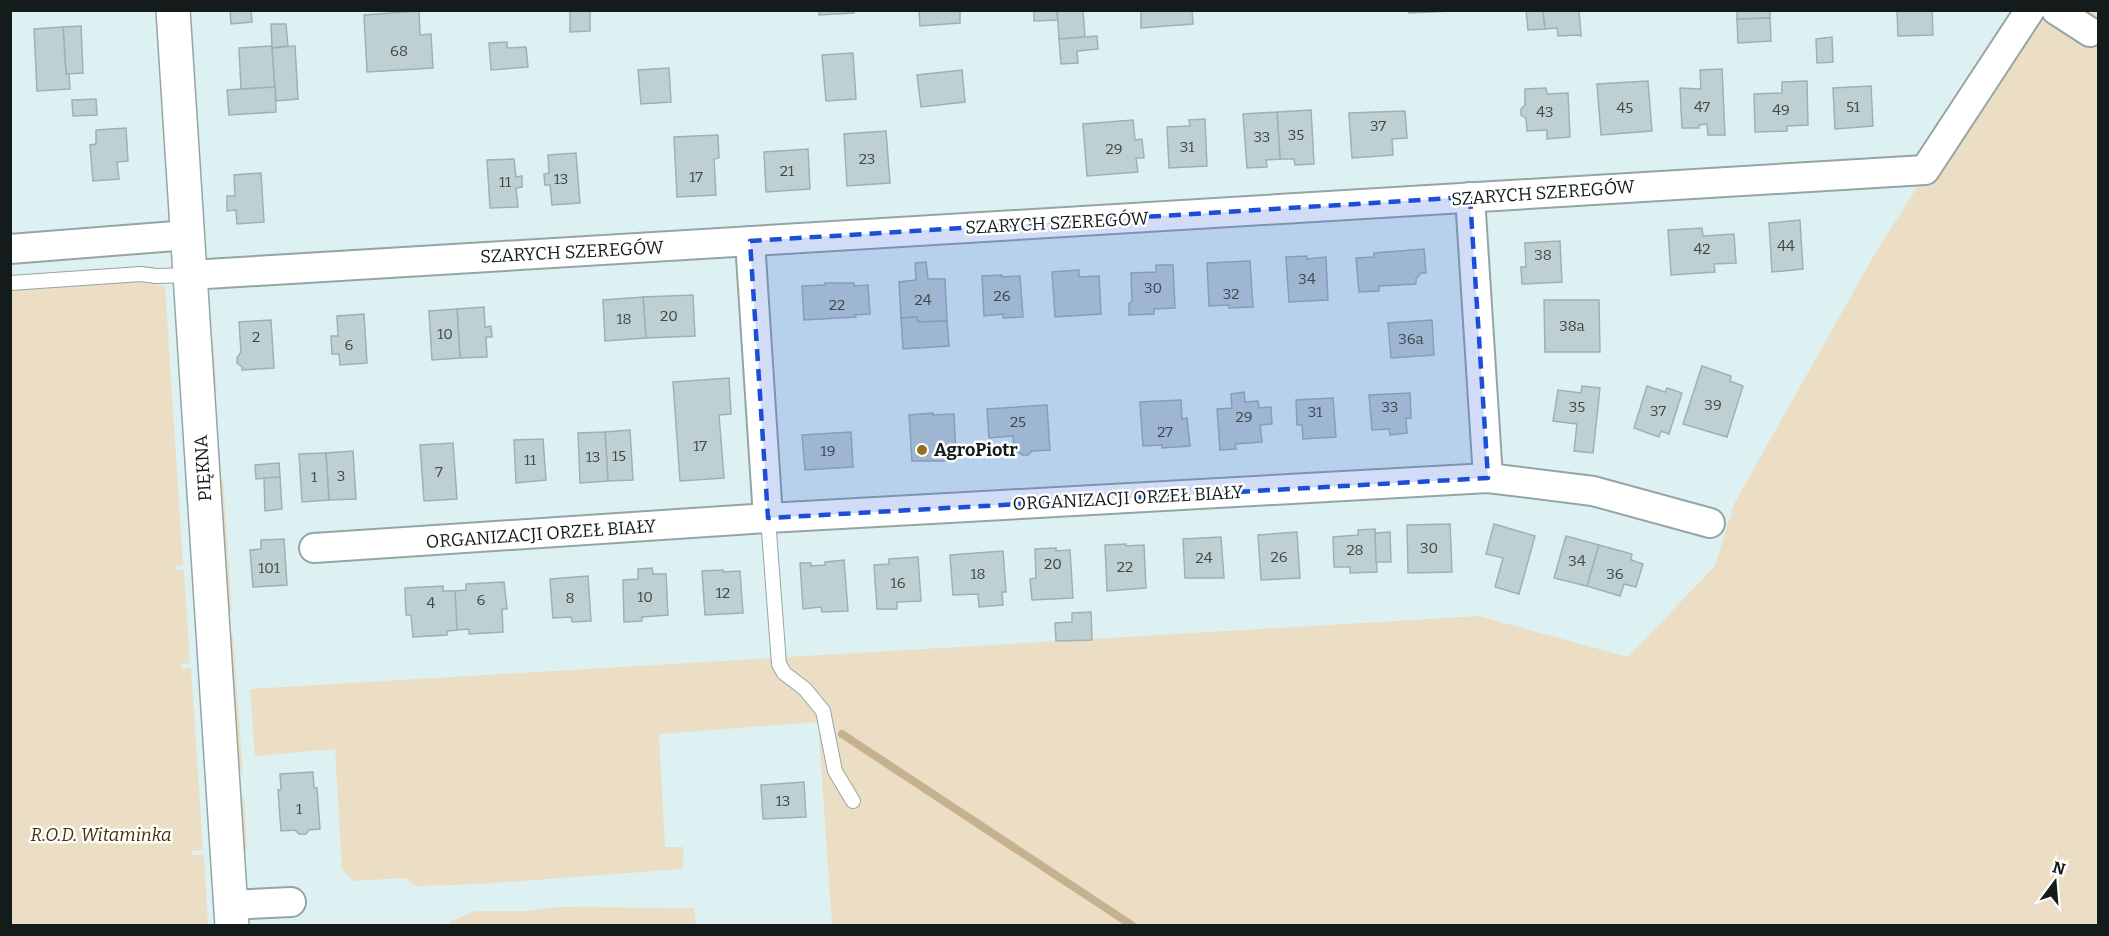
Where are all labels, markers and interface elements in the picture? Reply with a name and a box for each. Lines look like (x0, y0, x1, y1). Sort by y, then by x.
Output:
house number: 68 (390, 42, 408, 60)
house number: 47 (1694, 98, 1711, 116)
house number: 51 (1846, 98, 1860, 116)
house number: 45 (1617, 99, 1633, 117)
house number: 49 (1772, 101, 1790, 119)
house number: 43 (1536, 103, 1554, 121)
house number: 37 (1370, 117, 1387, 135)
house number: 35 (1288, 126, 1304, 144)
house number: 33 (1254, 128, 1270, 146)
house number: 31 (1180, 138, 1194, 156)
house number: 29 (1106, 140, 1122, 158)
house number: 23 (859, 150, 875, 168)
house number: 21 (780, 162, 794, 180)
house number: 17 (689, 168, 703, 186)
house number: 13 (554, 170, 568, 188)
house number: 11 (499, 173, 511, 191)
street label: SZARYCH SZEREGÓW (1451, 176, 1636, 210)
street label: SZARYCH SZEREGÓW (965, 207, 1150, 239)
street label: SZARYCH SZEREGÓW (480, 236, 665, 268)
house number: 44 (1777, 237, 1795, 255)
house number: 42 (1694, 240, 1710, 258)
house number: 38 (1534, 246, 1552, 264)
house number: 34 (1298, 270, 1316, 288)
house number: 30 (1144, 279, 1162, 297)
house number: 32 (1223, 285, 1239, 303)
house number: 26 (994, 287, 1011, 305)
house number: 24 (915, 291, 932, 309)
house number: 22 (829, 296, 845, 314)
house number: 20 (660, 307, 678, 325)
house number: 18 (616, 310, 632, 328)
house number: 38a (1559, 317, 1585, 335)
house number: 10 (437, 325, 453, 343)
house number: 2 (252, 328, 260, 346)
house number: 36a (1398, 330, 1424, 348)
house number: 6 (345, 336, 354, 354)
house number: 39 (1704, 396, 1722, 414)
house number: 33 (1382, 398, 1398, 416)
house number: 35 (1569, 398, 1585, 416)
house number: 37 (1650, 402, 1667, 420)
house number: 31 (1308, 403, 1322, 421)
house number: 29 (1236, 408, 1252, 426)
house number: 25 (1010, 413, 1026, 431)
house number: 27 (1157, 423, 1173, 441)
street label: PIĘKNA (190, 434, 216, 502)
house number: 17 (693, 437, 707, 455)
place label: AgroPiotr (934, 439, 1018, 461)
house number: 19 (821, 442, 835, 460)
marker: AgroPiotr (915, 443, 929, 457)
house number: 15 (612, 447, 626, 465)
house number: 13 (586, 448, 600, 466)
house number: 11 (524, 451, 536, 469)
house number: 7 (435, 463, 443, 481)
house number: 3 (337, 467, 345, 485)
house number: 1 (311, 468, 317, 486)
street label: ORGANIZACJI ORZEŁ BIAŁY (1012, 481, 1244, 515)
street label: ORGANIZACJI ORZEŁ BIAŁY (425, 515, 657, 553)
house number: 30 (1420, 539, 1438, 557)
house number: 28 (1346, 541, 1364, 559)
house number: 26 (1271, 548, 1288, 566)
house number: 24 (1196, 549, 1213, 567)
house number: 34 (1568, 552, 1586, 570)
house number: 20 (1044, 555, 1062, 573)
house number: 22 (1117, 558, 1133, 576)
house number: 101 (258, 559, 280, 577)
house number: 18 (970, 565, 986, 583)
house number: 36 (1606, 565, 1624, 583)
house number: 16 (891, 574, 906, 592)
house number: 12 (716, 584, 730, 602)
house number: 10 (637, 588, 653, 606)
house number: 8 (565, 589, 575, 607)
house number: 6 (477, 591, 486, 609)
house number: 4 (427, 594, 436, 612)
house number: 13 (776, 792, 790, 810)
house number: 1 (296, 800, 302, 818)
park label: R.O.D. Witaminka (31, 824, 171, 846)
north arrow (2025, 852, 2085, 912)
text: N (2050, 857, 2068, 879)

